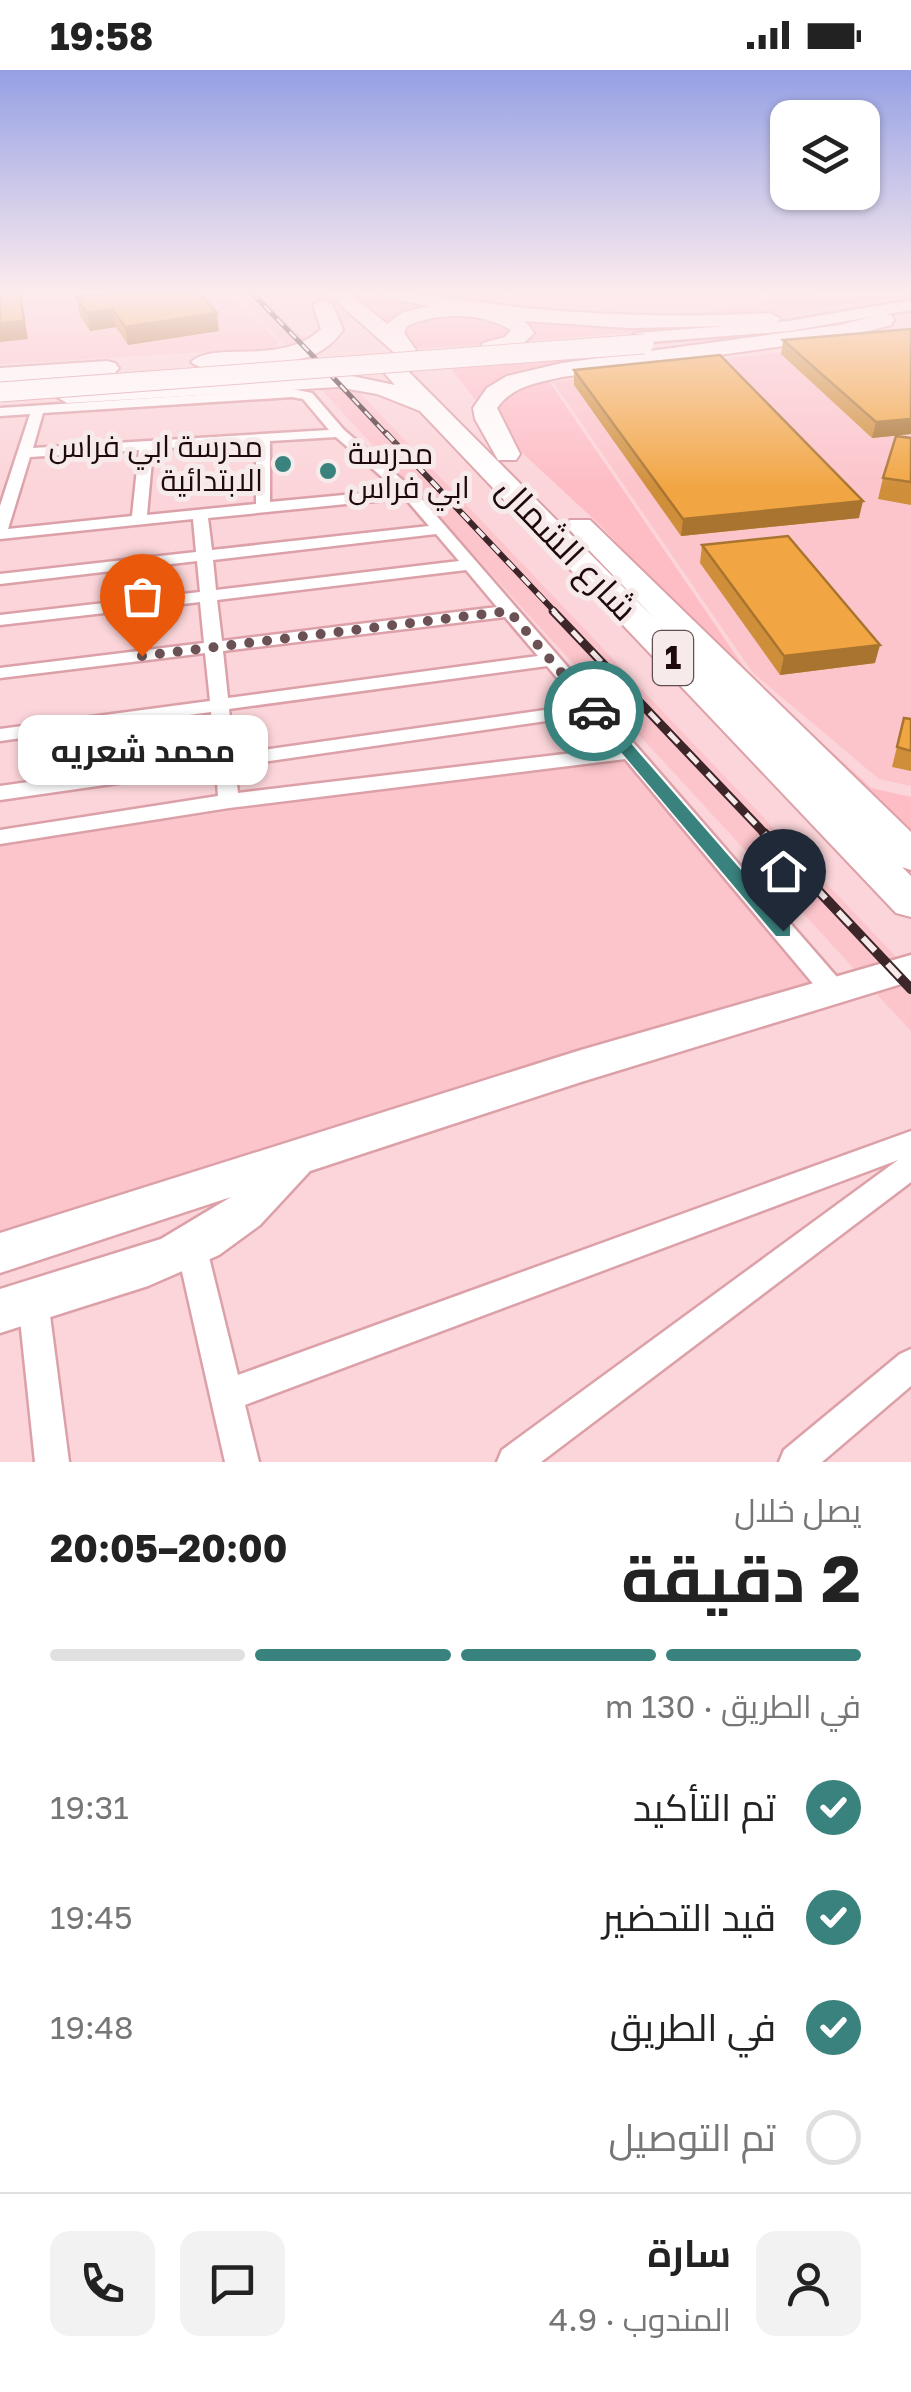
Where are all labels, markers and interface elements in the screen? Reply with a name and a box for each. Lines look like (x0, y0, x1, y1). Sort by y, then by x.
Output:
text: 19:58 (50, 13, 153, 58)
map controls (770, 100, 880, 210)
button: layers (770, 100, 880, 210)
place label: مدرسة ابي فراس الابتدائية (48, 428, 263, 498)
place label: مدرسة ابي فراس (348, 435, 470, 511)
marker: مدرسة ابي فراس الابتدائية (272, 453, 294, 475)
marker: مدرسة ابي فراس (317, 460, 339, 482)
street label: شارع الشمال (487, 468, 646, 631)
pin (100, 554, 185, 657)
icon: bag (115, 569, 170, 624)
road number: 1 (653, 631, 693, 685)
courier (544, 661, 644, 761)
icon: car (567, 684, 622, 739)
callout: محمد شعريه (17, 716, 267, 786)
text: محمد شعريه (51, 731, 235, 769)
pin (741, 829, 826, 932)
icon: home (756, 844, 811, 899)
text: يصل خلال (734, 1491, 861, 1529)
text: 20:00–20:05 (50, 1525, 288, 1570)
text: 2 دقيقة (621, 1538, 861, 1616)
text: في الطريق · 130 m (605, 1687, 861, 1725)
icon: check (806, 1780, 861, 1835)
text: تم التأكيد (633, 1784, 776, 1829)
text: 19:31 (50, 1788, 129, 1826)
icon: check (806, 1890, 861, 1945)
text: قيد التحضير (602, 1894, 776, 1939)
text: 19:45 (50, 1898, 133, 1936)
icon: check (806, 2000, 861, 2055)
text: في الطريق (610, 2004, 776, 2049)
text: 19:48 (50, 2008, 134, 2046)
text: تم التوصيل (609, 2114, 776, 2159)
text: سارة (648, 2230, 731, 2275)
button: phone (50, 2231, 155, 2336)
button: chat (180, 2231, 285, 2336)
button: person (756, 2231, 861, 2336)
text: المندوب · 4.9 (549, 2300, 731, 2338)

